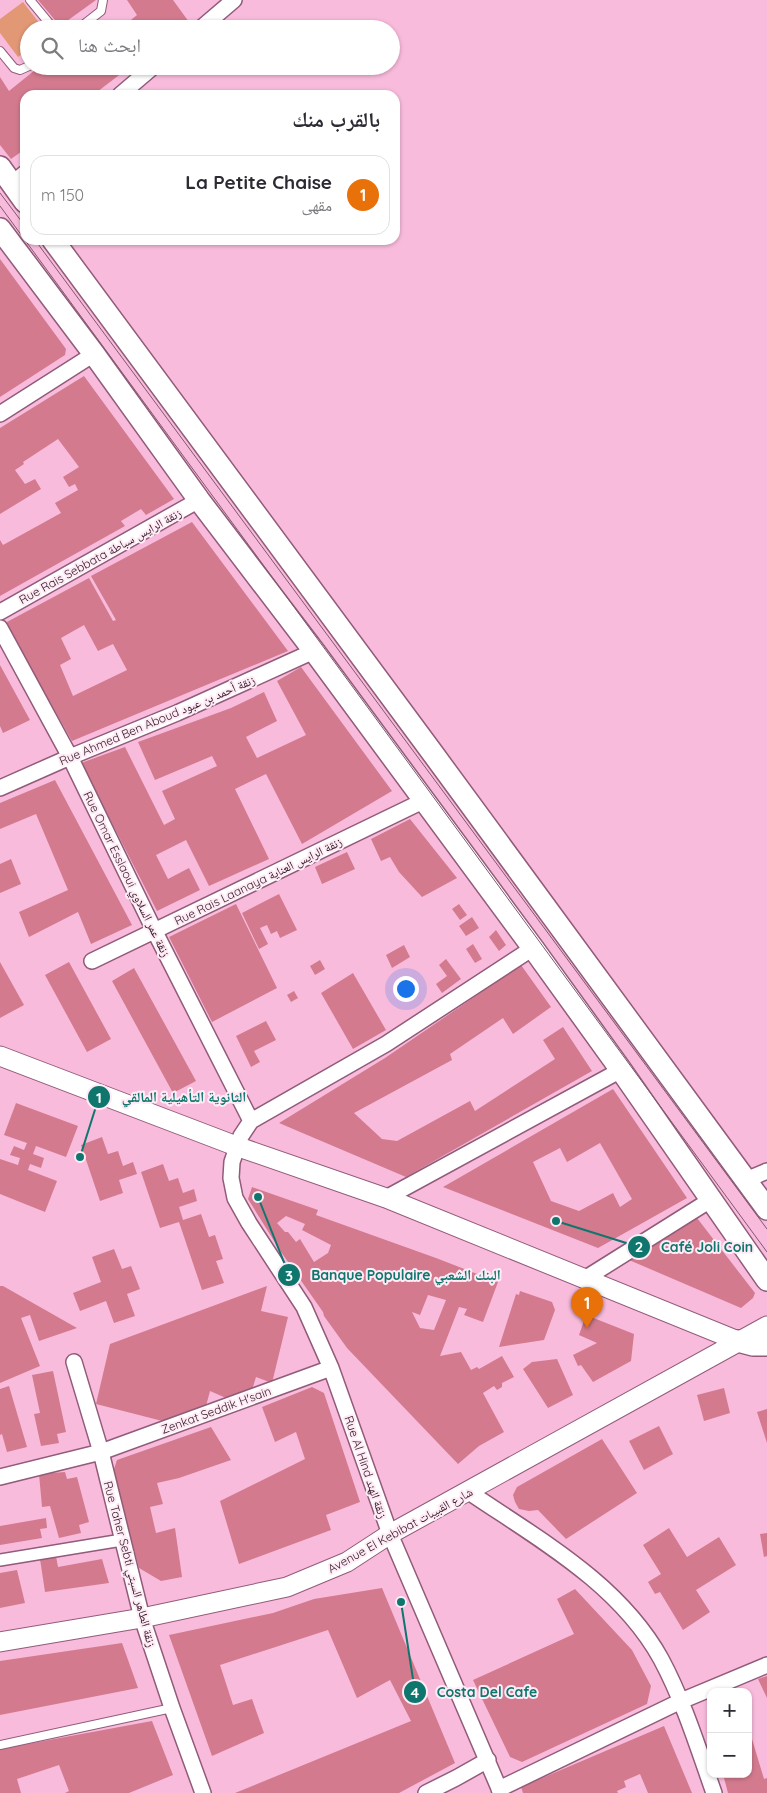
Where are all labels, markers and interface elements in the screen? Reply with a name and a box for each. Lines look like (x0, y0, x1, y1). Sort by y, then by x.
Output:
search box (20, 20, 400, 75)
text: ابحث هنا (78, 33, 141, 57)
icon: search (38, 34, 66, 62)
text: بالقرب منك (292, 106, 380, 132)
text: La Petite Chaise (185, 170, 332, 194)
text: 150 m (41, 185, 84, 205)
text: 1 (360, 185, 366, 205)
text: مقهى (301, 195, 332, 215)
street label: Rue Rais Sebbata زنقة الرايس سباطة (16, 505, 184, 607)
street label: Rue Ahmed Ben Aboud زنقة أحمد بن عبود (57, 672, 258, 769)
street label: Rue Omar Esslaoui زنقة عمر السلاوي (78, 789, 174, 961)
street label: Rue Rais Laanaya زنقة الرايس العناية (172, 834, 345, 928)
your location (393, 976, 419, 1002)
callout: الثانوية التأهيلية المالقي (86, 1083, 256, 1112)
text: 1 (96, 1088, 102, 1107)
text: الثانوية التأهيلية المالقي (122, 1088, 246, 1108)
callout: Café Joli Coin (626, 1232, 763, 1261)
text: 2 (635, 1237, 643, 1256)
text: Café Joli Coin (661, 1238, 753, 1256)
callout: Banque Populaire البنك الشعبي (276, 1261, 511, 1290)
text: 3 (285, 1266, 293, 1285)
text: Banque Populaire البنك الشعبي (311, 1266, 501, 1286)
pin: 1 (571, 1287, 603, 1328)
street label: Zenkat Seddik H'sain (159, 1383, 273, 1437)
street label: Rue Al Hind زنقة الهند (341, 1414, 391, 1521)
street label: Rue Taher Sebti زنقة الطاهر السبتي (98, 1479, 159, 1650)
street label: Avenue El Kebibat شارع القبيبات (325, 1484, 476, 1577)
callout: Costa Del Cafe (402, 1678, 548, 1707)
text: 4 (411, 1683, 420, 1702)
text: Costa Del Cafe (437, 1683, 537, 1701)
map controls (707, 1688, 752, 1778)
button: + (707, 1688, 752, 1733)
button: − (707, 1733, 752, 1778)

